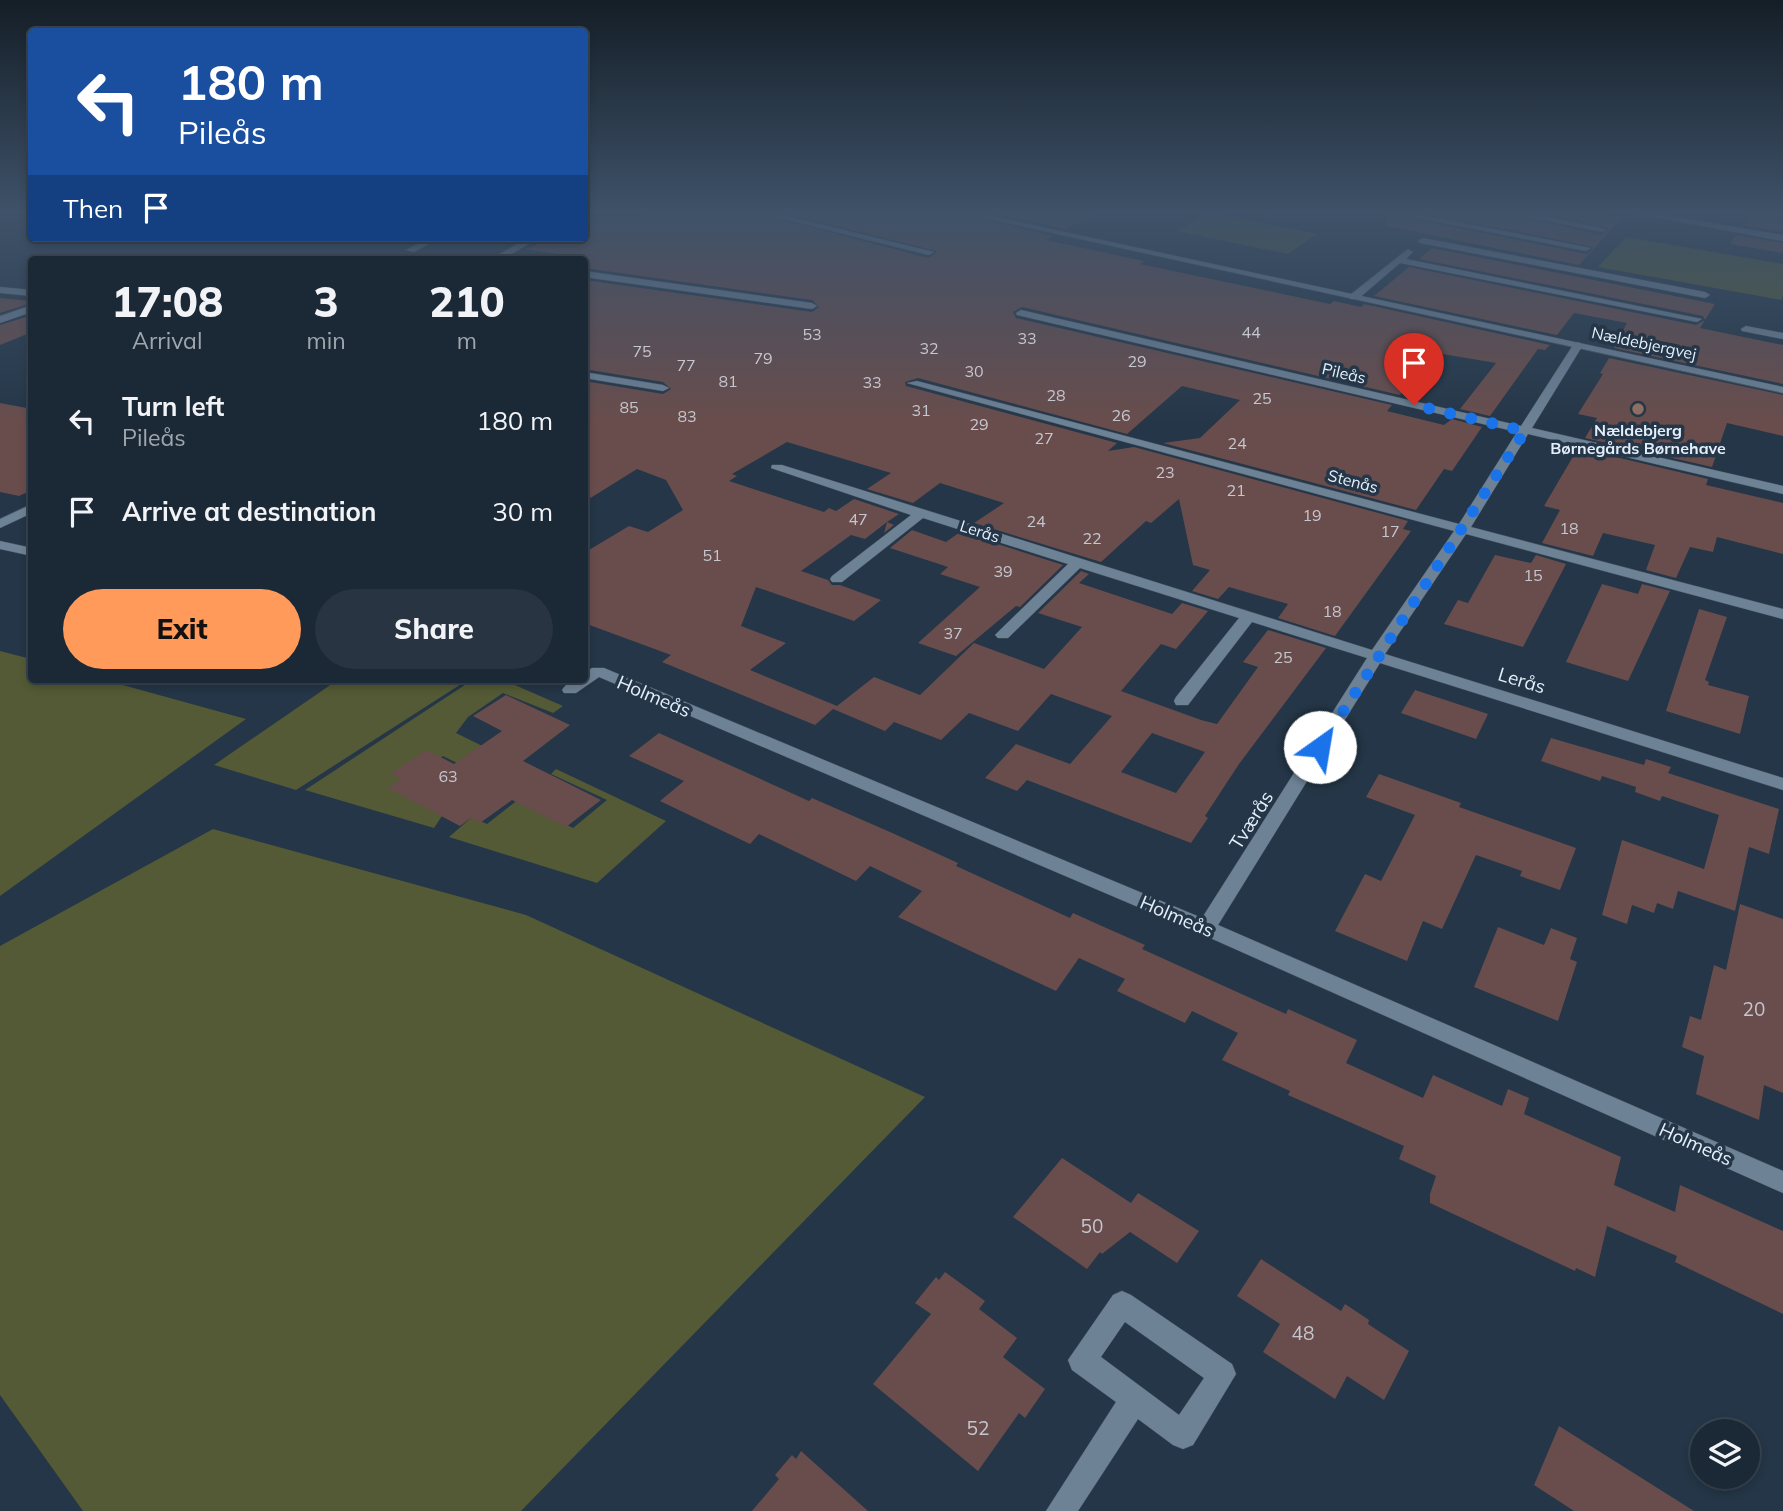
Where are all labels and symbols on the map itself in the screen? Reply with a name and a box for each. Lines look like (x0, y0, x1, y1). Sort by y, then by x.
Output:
house number: 44 (1241, 322, 1261, 342)
street label: Nældebjergvej (1590, 322, 1698, 364)
house number: 53 (802, 324, 822, 344)
house number: 33 (1017, 328, 1037, 348)
pin (1384, 333, 1444, 405)
house number: 32 (919, 338, 939, 358)
house number: 75 (632, 341, 652, 361)
house number: 79 (753, 348, 773, 368)
house number: 29 (1127, 351, 1147, 371)
house number: 77 (676, 355, 696, 375)
street label: Pileås (1320, 358, 1368, 388)
house number: 30 (964, 361, 984, 381)
house number: 81 (718, 371, 738, 391)
house number: 33 (862, 372, 882, 392)
house number: 28 (1046, 385, 1066, 405)
house number: 25 (1252, 388, 1272, 408)
house number: 85 (619, 397, 639, 417)
house number: 31 (911, 400, 931, 420)
marker: Nældebjerg Børnegårds Børnehave (1630, 401, 1646, 417)
house number: 26 (1111, 405, 1131, 425)
house number: 83 (677, 406, 697, 426)
house number: 29 (969, 414, 989, 434)
place label: Nældebjerg Børnegårds Børnehave (1550, 420, 1726, 458)
house number: 27 (1034, 428, 1054, 448)
house number: 24 (1227, 433, 1247, 453)
house number: 23 (1155, 462, 1175, 482)
street label: Stenås (1326, 465, 1380, 497)
house number: 21 (1226, 480, 1246, 500)
house number: 19 (1302, 505, 1322, 525)
house number: 47 (848, 509, 868, 529)
house number: 24 (1026, 511, 1046, 531)
street label: Lerås (958, 515, 1002, 547)
house number: 18 (1559, 518, 1579, 538)
house number: 17 (1380, 521, 1400, 541)
house number: 22 (1082, 528, 1102, 548)
house number: 51 (702, 545, 722, 565)
house number: 39 (993, 561, 1013, 581)
house number: 15 (1523, 565, 1543, 585)
house number: 18 (1322, 601, 1342, 621)
house number: 37 (943, 623, 963, 643)
house number: 25 (1273, 647, 1293, 667)
street label: Lerås (1495, 661, 1549, 699)
street label: Holmeås (614, 670, 694, 722)
position arrow (1283, 710, 1357, 784)
house number: 63 (438, 766, 458, 786)
street label: Tværås (1224, 786, 1278, 854)
street label: Holmeås (1137, 890, 1217, 942)
house number: 20 (1743, 997, 1765, 1021)
street label: Holmeås (1656, 1117, 1736, 1171)
house number: 50 (1081, 1214, 1103, 1238)
house number: 48 (1292, 1321, 1314, 1345)
house number: 52 (967, 1416, 989, 1440)

